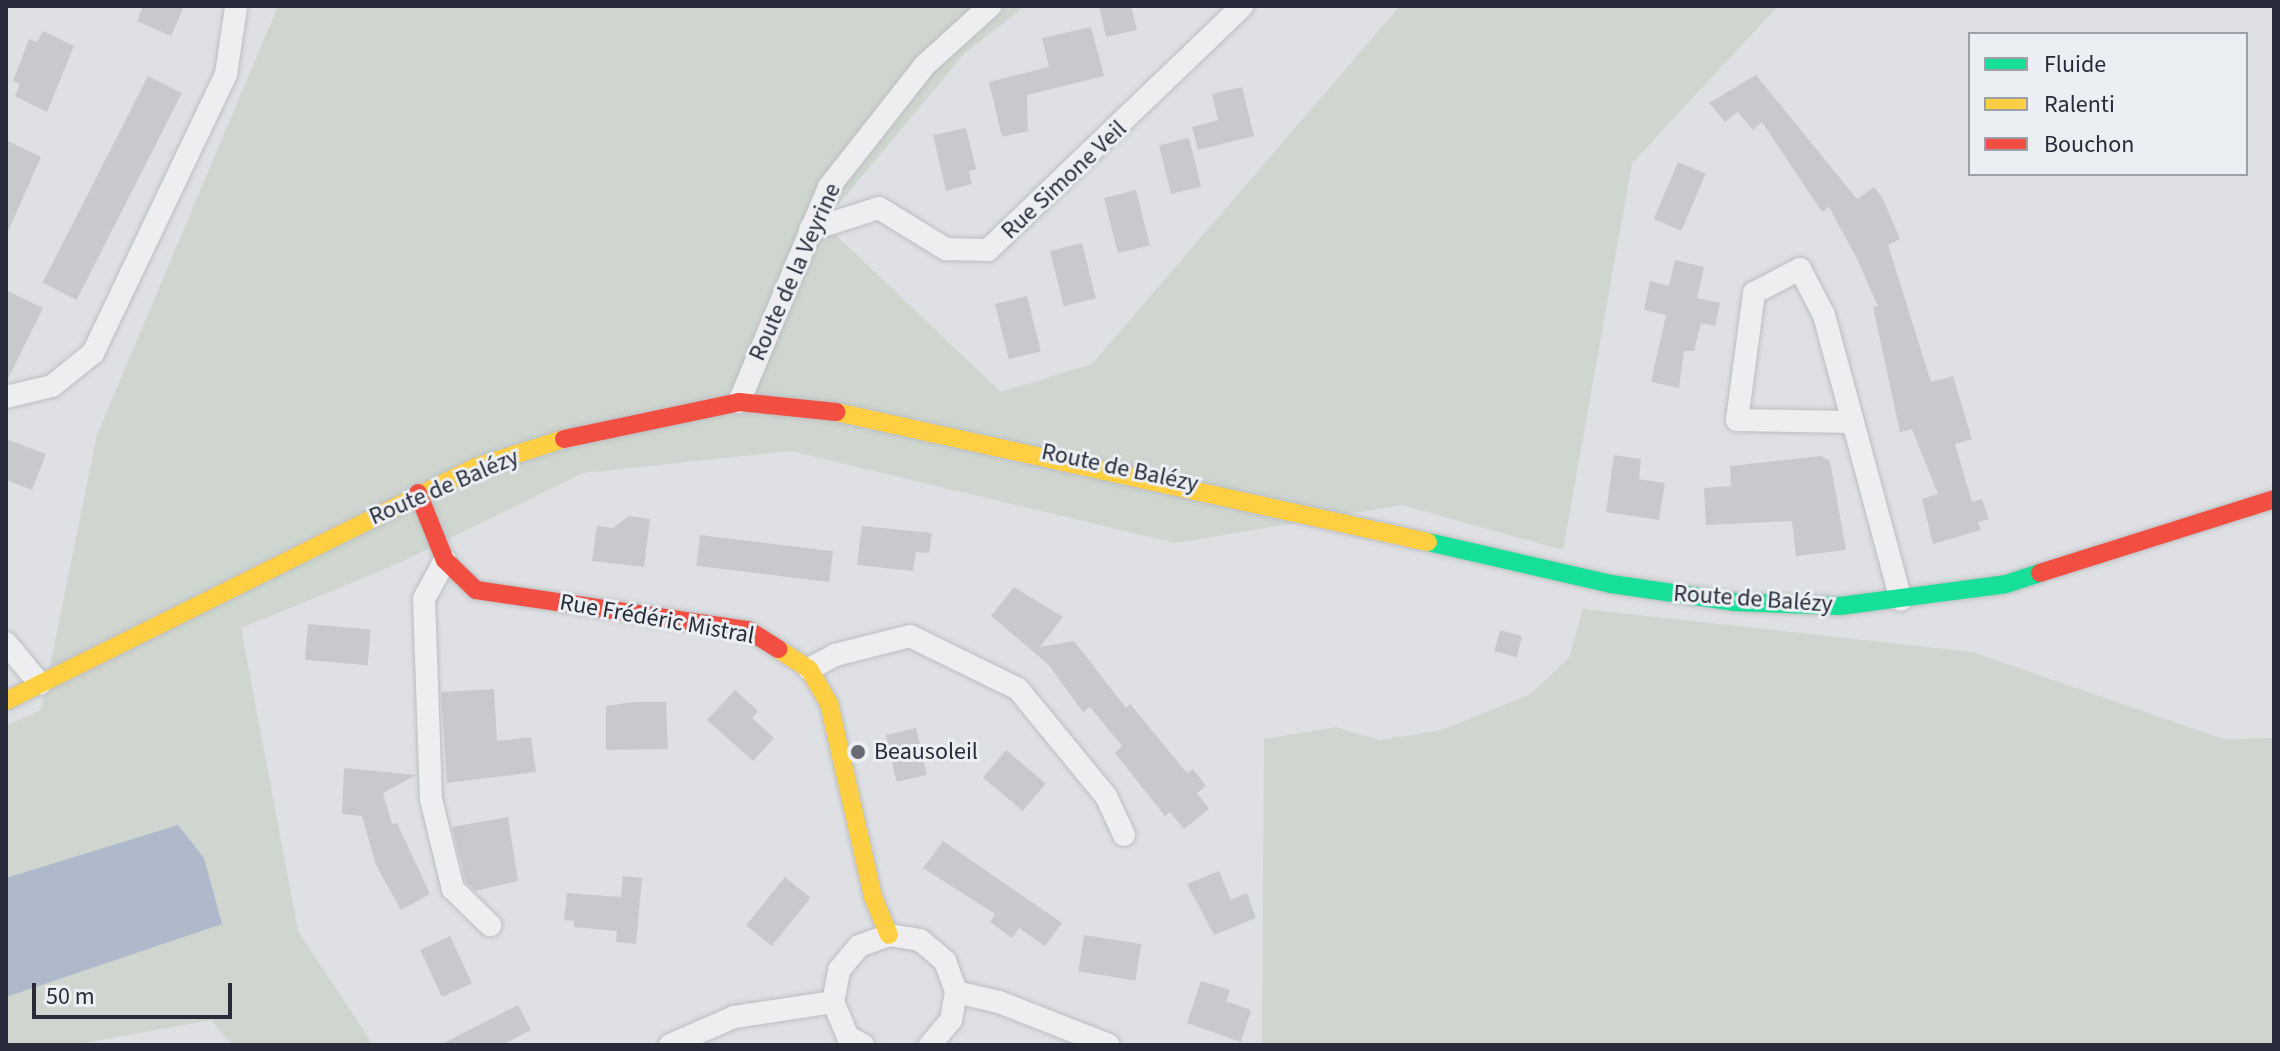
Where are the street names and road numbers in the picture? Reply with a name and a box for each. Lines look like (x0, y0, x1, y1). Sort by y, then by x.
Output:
street label: Rue Simone Veil (995, 115, 1133, 245)
street label: Route de la Veyrine (743, 179, 847, 365)
street label: Route de Balézy (1039, 437, 1201, 499)
street label: Route de Balézy (365, 443, 523, 531)
street label: Route de Balézy (1672, 579, 1834, 619)
street label: Rue Frédéric Mistral (557, 588, 757, 650)

